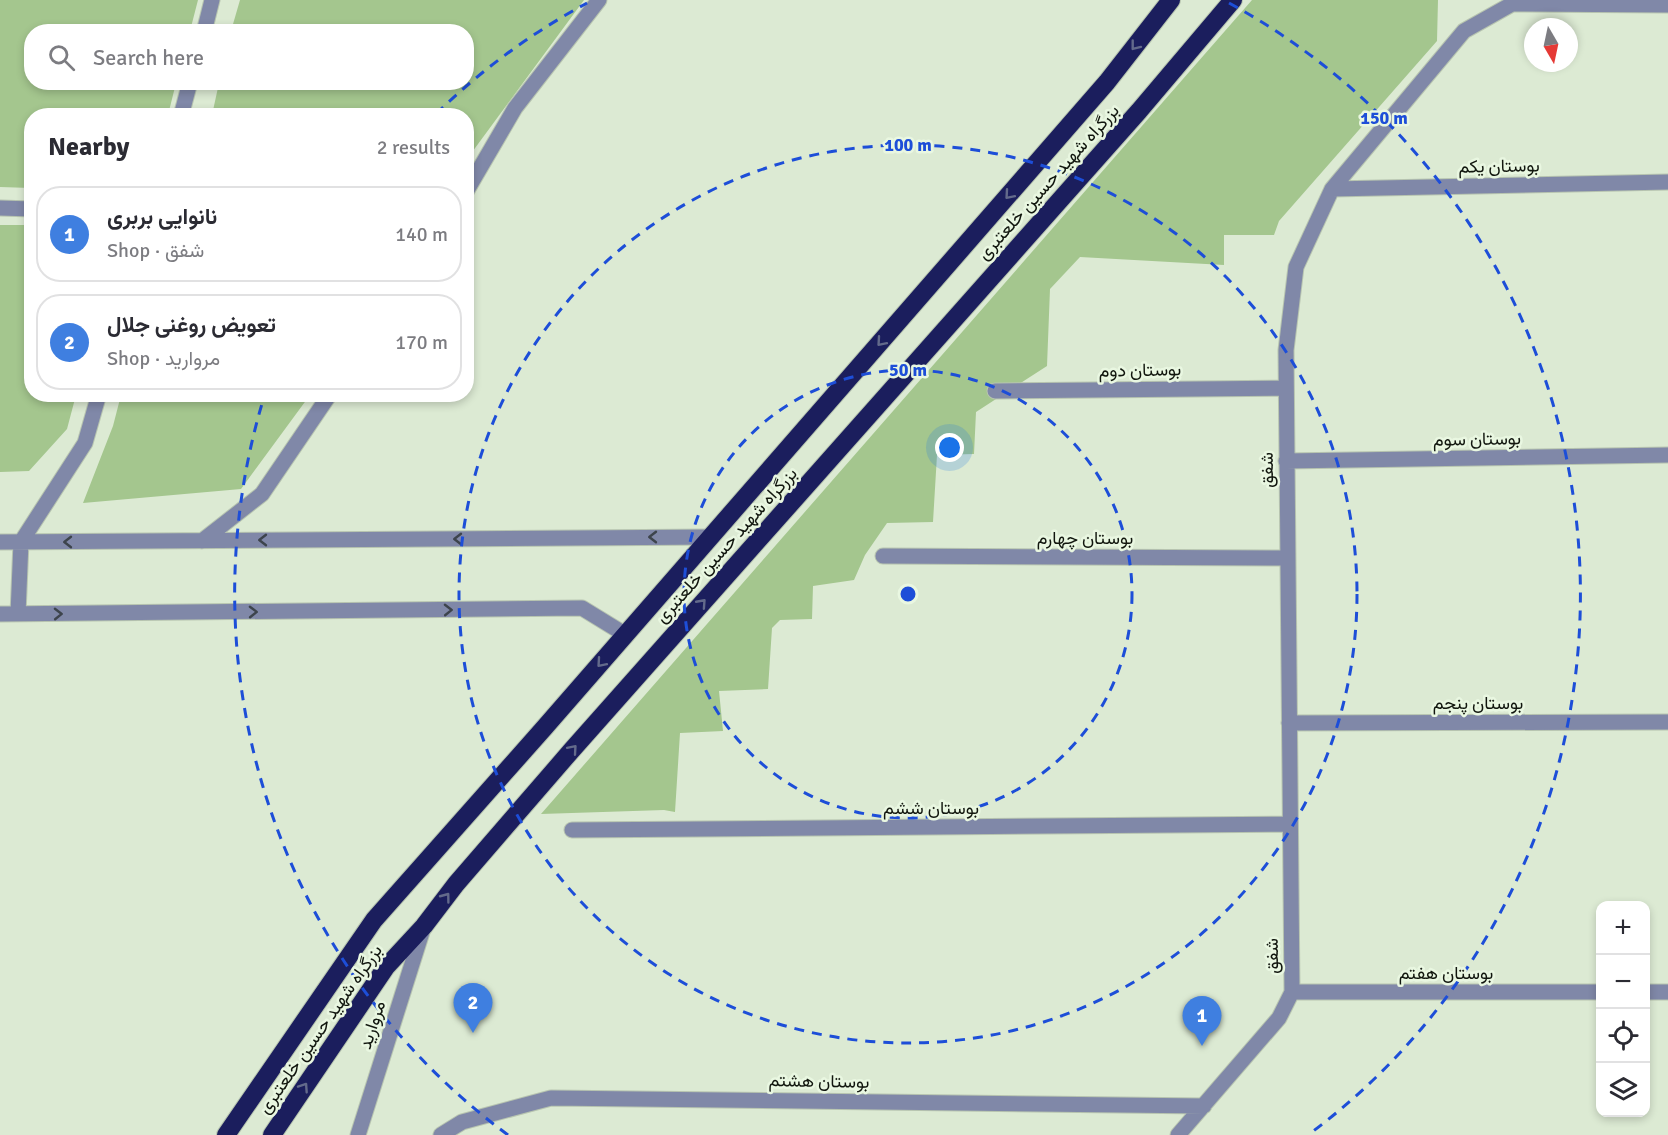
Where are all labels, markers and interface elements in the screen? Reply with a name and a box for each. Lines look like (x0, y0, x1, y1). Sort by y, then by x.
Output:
north arrow (1524, 18, 1578, 72)
search box (24, 24, 474, 90)
one-way arrow (1131, 40, 1142, 51)
icon: search (45, 41, 78, 74)
text: Search here (93, 44, 204, 71)
street label: بزرگراه شهید حسین خلعتبری (972, 100, 1124, 264)
text: 150 m (1360, 107, 1408, 129)
text: Nearby (48, 131, 129, 163)
text: 100 m (884, 134, 932, 156)
text: 2 results (377, 135, 450, 160)
street label: بوستان یکم (1458, 154, 1540, 179)
one-way arrow (1005, 188, 1016, 199)
text: نانوایی بربری (107, 203, 217, 230)
text: 1 (64, 222, 75, 247)
text: 140 m (395, 222, 448, 247)
text: Shop · شفق (107, 238, 204, 263)
text: تعویض روغنی جلال (107, 311, 276, 338)
text: 2 (64, 330, 75, 355)
text: 170 m (395, 330, 448, 355)
one-way arrow (877, 335, 888, 346)
text: Shop · مروارید (107, 346, 220, 371)
street label: بوستان دوم (1099, 358, 1181, 383)
text: 50 m (889, 359, 927, 381)
street label: بوستان سوم (1433, 427, 1521, 452)
your location (935, 433, 964, 462)
street label: شفق (1256, 452, 1278, 488)
street label: بزرگراه شهید حسین خلعتبری (650, 463, 802, 627)
street label: بوستان چهارم (1037, 527, 1133, 550)
one-way arrow (648, 531, 657, 543)
one-way arrow (453, 532, 462, 545)
one-way arrow (258, 534, 267, 546)
one-way arrow (63, 536, 72, 548)
centre of rings (898, 584, 918, 604)
one-way arrow (695, 599, 706, 610)
one-way arrow (444, 604, 453, 616)
one-way arrow (249, 606, 258, 618)
one-way arrow (54, 608, 63, 620)
one-way arrow (597, 656, 608, 667)
street label: بوستان پنجم (1433, 692, 1523, 715)
one-way arrow (566, 745, 577, 756)
street label: بوستان ششم (883, 797, 979, 820)
one-way arrow (439, 893, 450, 904)
map controls (1596, 901, 1650, 1117)
button: + (1596, 901, 1650, 955)
street label: شفق (1261, 938, 1283, 974)
street label: بزرگراه شهید حسین خلعتبری (253, 940, 387, 1118)
button: − (1596, 955, 1650, 1009)
street label: بوستان هفتم (1399, 962, 1493, 985)
pin: 2 (454, 984, 492, 1033)
pin: 1 (1182, 996, 1222, 1046)
street label: مروارید (354, 998, 390, 1052)
button: locate (1596, 1009, 1650, 1063)
button: layers (1596, 1063, 1650, 1117)
street label: بوستان هشتم (768, 1069, 870, 1094)
one-way arrow (297, 1082, 308, 1093)

